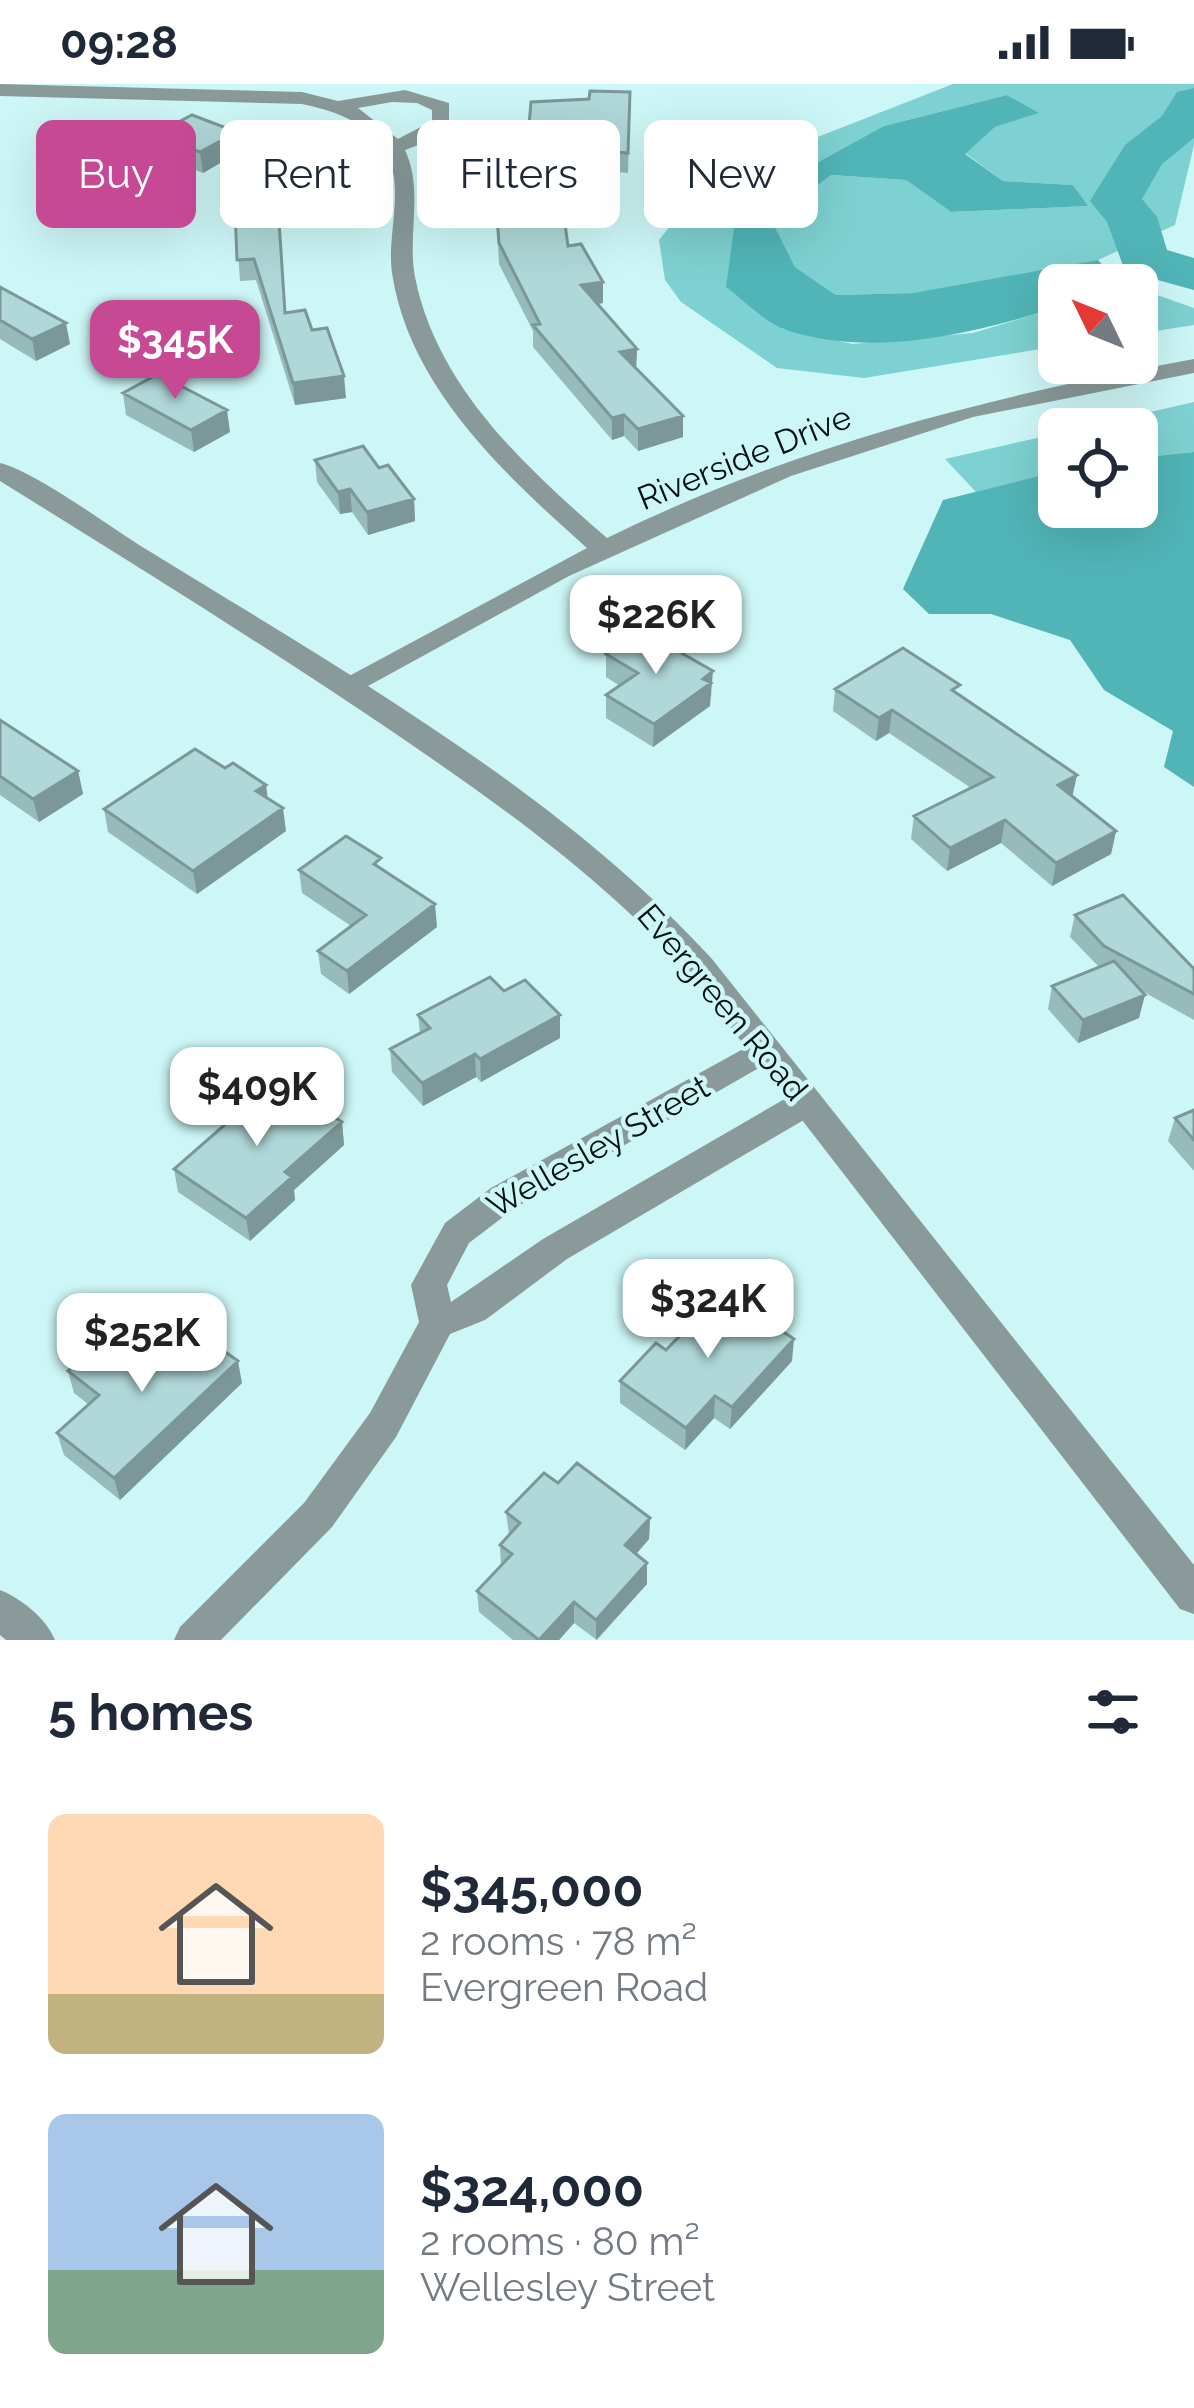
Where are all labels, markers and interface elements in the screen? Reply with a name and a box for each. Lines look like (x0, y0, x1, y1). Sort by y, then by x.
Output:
text: 09:28 (60, 16, 178, 69)
chip: Buy (36, 120, 196, 228)
chip: Rent (220, 120, 393, 228)
chip: Filters (417, 120, 620, 228)
chip: New (644, 120, 818, 228)
north arrow (1038, 264, 1158, 384)
map controls (1038, 264, 1158, 528)
pin: $345K (91, 300, 259, 402)
text: $345K (117, 316, 233, 362)
street label: Riverside Drive (632, 397, 857, 518)
button: locate (1038, 408, 1158, 528)
pin: $226K (572, 575, 740, 677)
text: $226K (597, 591, 715, 637)
street label: Evergreen Road (629, 896, 816, 1108)
pin: $409K (173, 1047, 341, 1149)
text: $409K (197, 1063, 317, 1109)
street label: Wellesley Street (480, 1067, 716, 1226)
pin: $324K (624, 1259, 792, 1361)
text: $324K (650, 1275, 766, 1321)
pin: $252K (58, 1293, 226, 1395)
text: $252K (84, 1309, 200, 1355)
icon: filters (1080, 1679, 1146, 1745)
text: 5 homes (48, 1682, 253, 1742)
text: $345,000 (420, 1858, 644, 1918)
icon: home (144, 1862, 288, 2006)
text: 2 rooms · 78 m² (420, 1918, 697, 1964)
text: Evergreen Road (420, 1964, 708, 2010)
text: $324,000 (420, 2158, 644, 2218)
icon: home (144, 2162, 288, 2306)
text: 2 rooms · 80 m² (420, 2218, 700, 2264)
text: Wellesley Street (420, 2264, 715, 2310)

